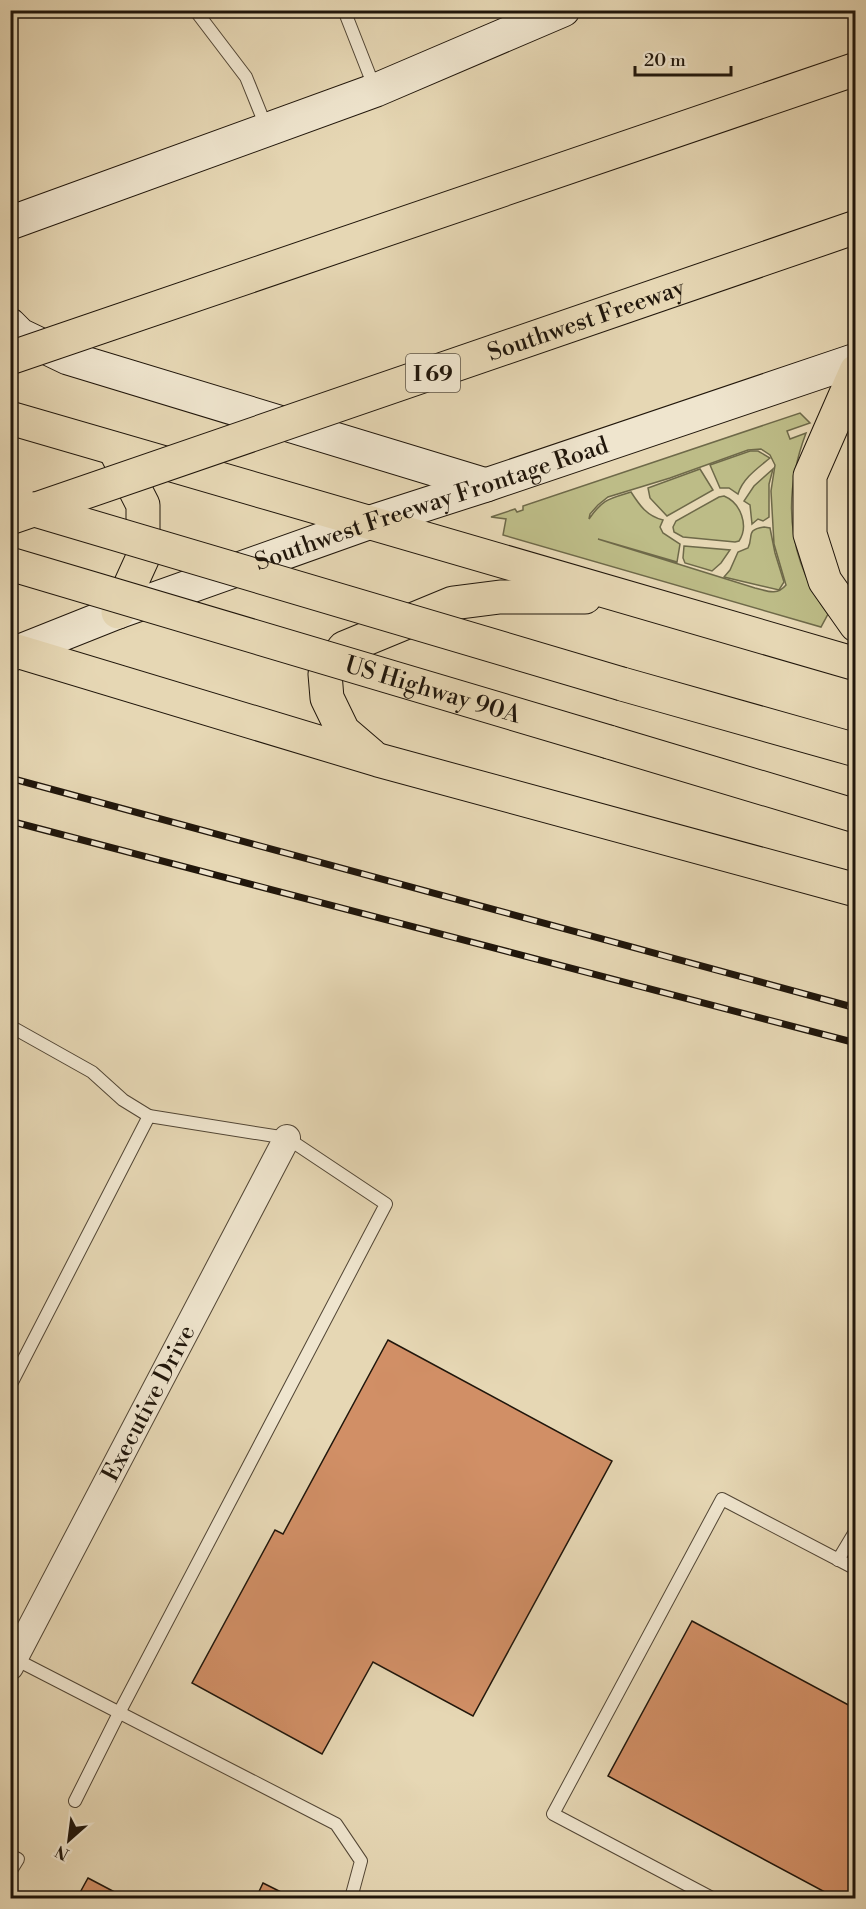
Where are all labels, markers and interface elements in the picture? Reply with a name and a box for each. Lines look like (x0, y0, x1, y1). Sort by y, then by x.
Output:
scale bar (635, 39, 731, 77)
text: 20 m (644, 49, 686, 72)
street label: Southwest Freeway (484, 273, 689, 369)
road number: I 69 (406, 354, 460, 392)
street label: Southwest Freeway Frontage Road (251, 431, 613, 578)
street label: US Highway 90A (341, 650, 525, 731)
street label: Executive Drive (96, 1320, 202, 1487)
north arrow (39, 1810, 99, 1870)
text: N (52, 1840, 73, 1864)

